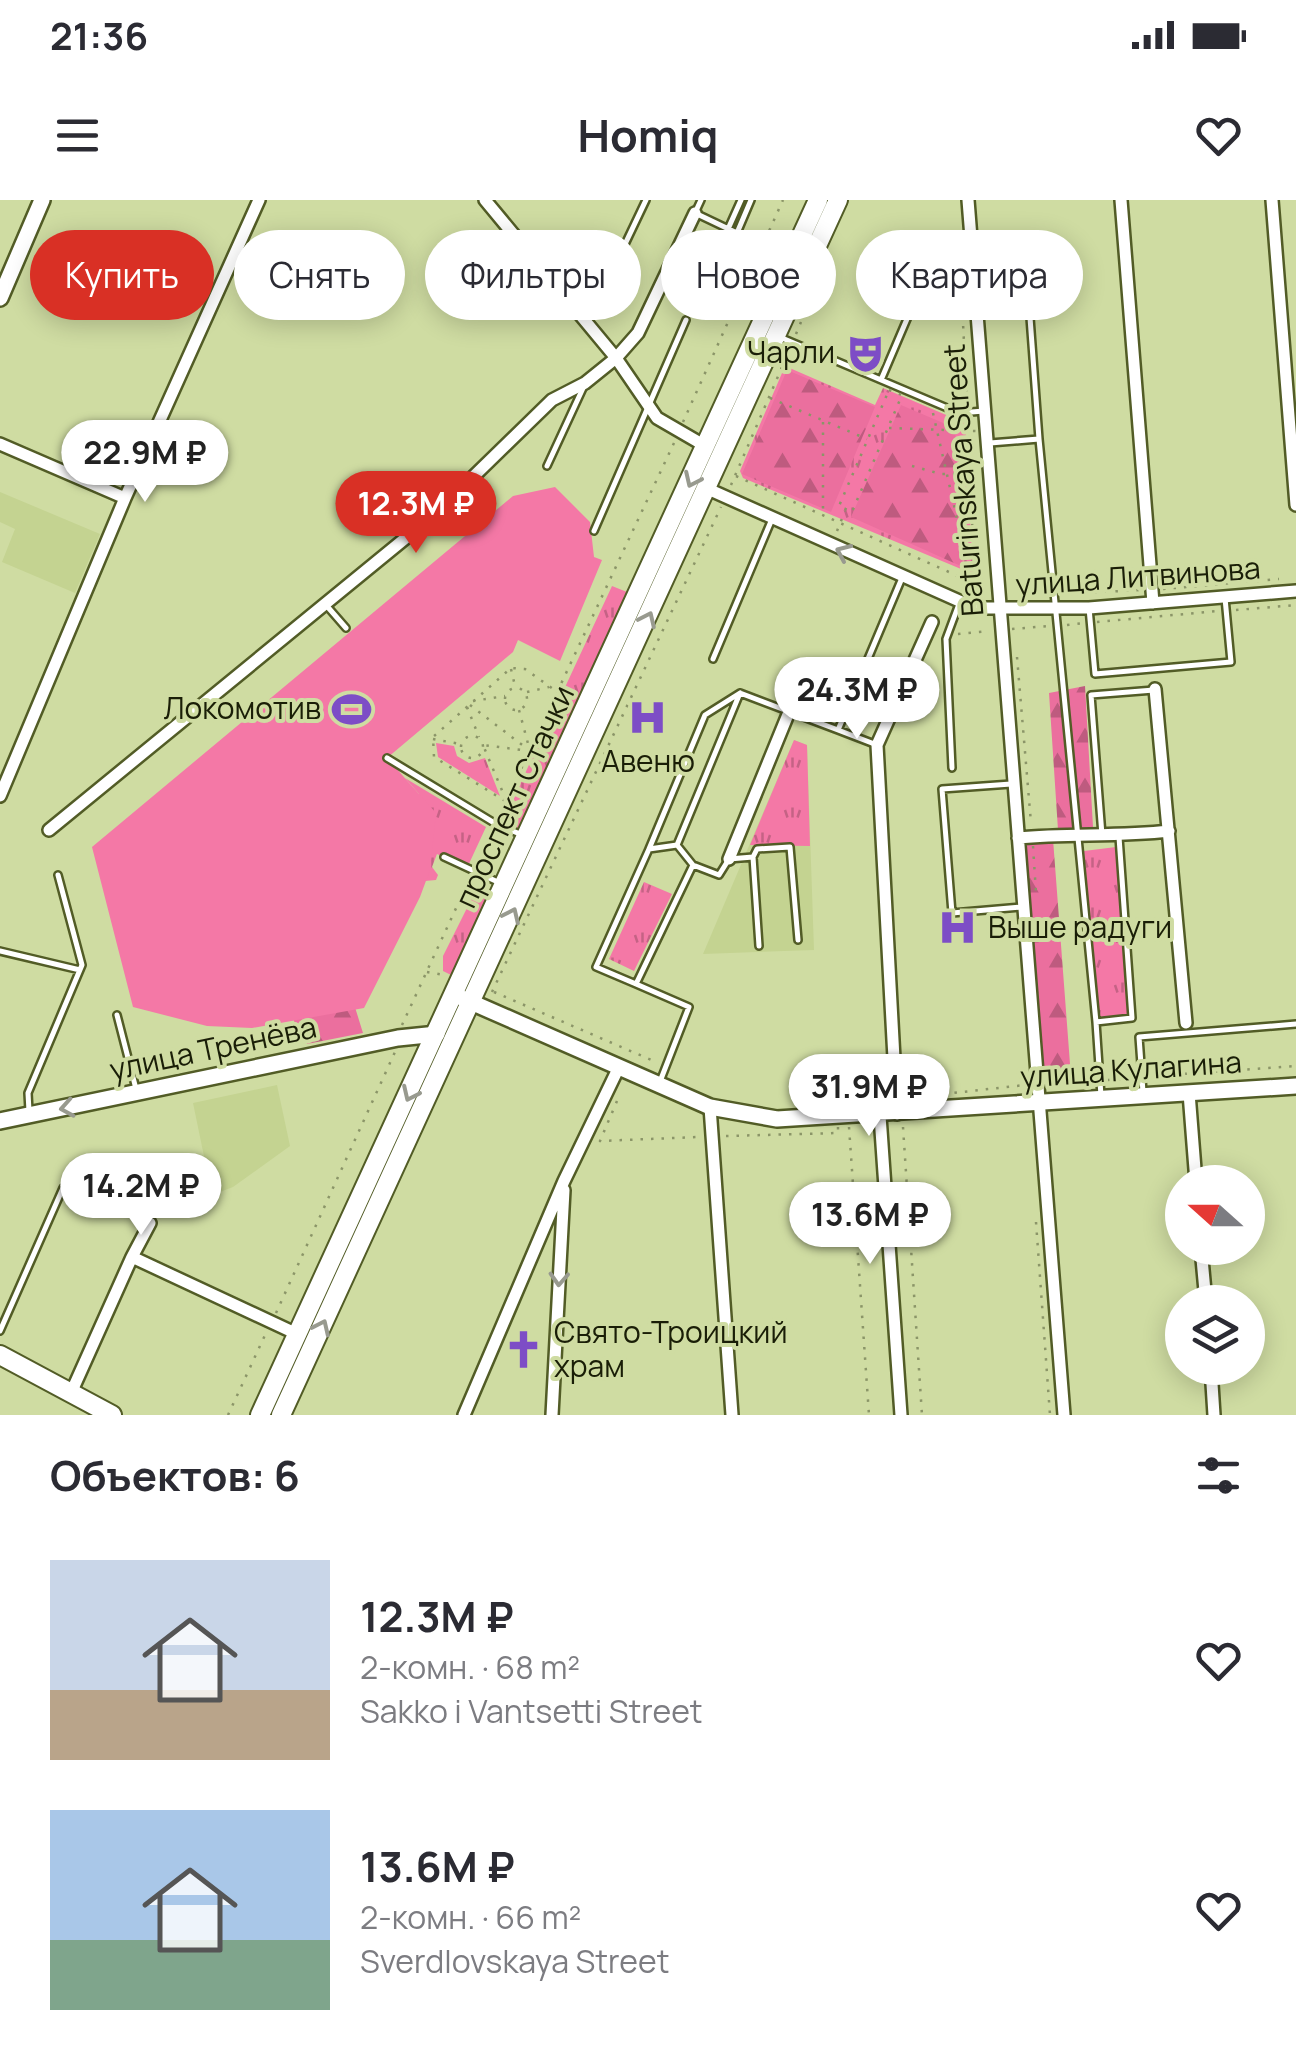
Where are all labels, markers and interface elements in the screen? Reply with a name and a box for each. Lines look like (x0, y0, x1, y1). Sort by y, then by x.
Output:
text: 21:36 (50, 9, 148, 61)
text: Homiq (577, 104, 719, 166)
icon: menu (50, 108, 105, 163)
icon: heart (1191, 108, 1246, 163)
chip: Купить (30, 230, 214, 320)
chip: Снять (234, 230, 405, 320)
chip: Фильтры (425, 230, 641, 320)
chip: Новое (661, 230, 836, 320)
chip: Квартира (856, 230, 1083, 320)
place label: Чарли (747, 331, 835, 372)
theatre icon: Чарли (844, 332, 886, 374)
street label: Baturinskaya Street (933, 343, 992, 618)
pin: 22.9M ₽ (53, 420, 237, 505)
text: 22.9M ₽ (83, 430, 207, 474)
one-way arrow (684, 470, 704, 488)
pin: 12.3M ₽ (324, 471, 508, 556)
text: 12.3M ₽ (357, 481, 475, 525)
one-way arrow (835, 544, 853, 564)
street label: улица Литвинова (1014, 546, 1262, 605)
one-way arrow (636, 611, 656, 629)
pin: 24.3M ₽ (765, 657, 949, 742)
text: 24.3M ₽ (796, 667, 918, 711)
street label: проспект Стачки (444, 679, 583, 914)
place label: Локомотив (164, 687, 321, 728)
sports icon: Локомотив (330, 688, 372, 730)
hospital icon: Авеню (627, 697, 669, 739)
place label: Авеню (601, 740, 695, 781)
place label: Выше радуги (988, 906, 1172, 947)
one-way arrow (500, 907, 520, 925)
hospital icon: Выше радуги (937, 907, 979, 949)
street label: улица Тренёва (106, 1006, 320, 1089)
street label: улица Кулагина (1019, 1040, 1243, 1097)
pin: 31.9M ₽ (777, 1054, 961, 1139)
text: 31.9M ₽ (811, 1064, 927, 1108)
one-way arrow (402, 1083, 422, 1101)
one-way arrow (59, 1097, 75, 1118)
pin: 14.2M ₽ (49, 1153, 233, 1238)
text: 14.2M ₽ (82, 1163, 200, 1207)
north arrow (1165, 1165, 1265, 1265)
map controls (1165, 1165, 1265, 1385)
pin: 13.6M ₽ (778, 1182, 962, 1267)
text: 13.6M ₽ (811, 1192, 929, 1236)
one-way arrow (549, 1271, 570, 1287)
button: layers (1165, 1285, 1265, 1385)
place label: Свято-Троицкий храм (554, 1311, 787, 1386)
one-way arrow (310, 1319, 330, 1337)
church icon: Свято-Троицкий храм (503, 1329, 545, 1371)
text: Объектов: 6 (50, 1446, 300, 1504)
icon: filters (1191, 1448, 1246, 1503)
text: 12.3M ₽ (360, 1587, 514, 1645)
icon: home (130, 1600, 250, 1720)
icon: heart (1191, 1633, 1246, 1688)
text: 2-комн. · 68 m² (360, 1645, 580, 1689)
text: Sakko i Vantsetti Street (360, 1689, 703, 1733)
text: 13.6M ₽ (360, 1837, 515, 1895)
icon: home (130, 1850, 250, 1970)
icon: heart (1191, 1883, 1246, 1938)
text: 2-комн. · 66 m² (360, 1895, 581, 1939)
text: Sverdlovskaya Street (360, 1939, 670, 1983)

